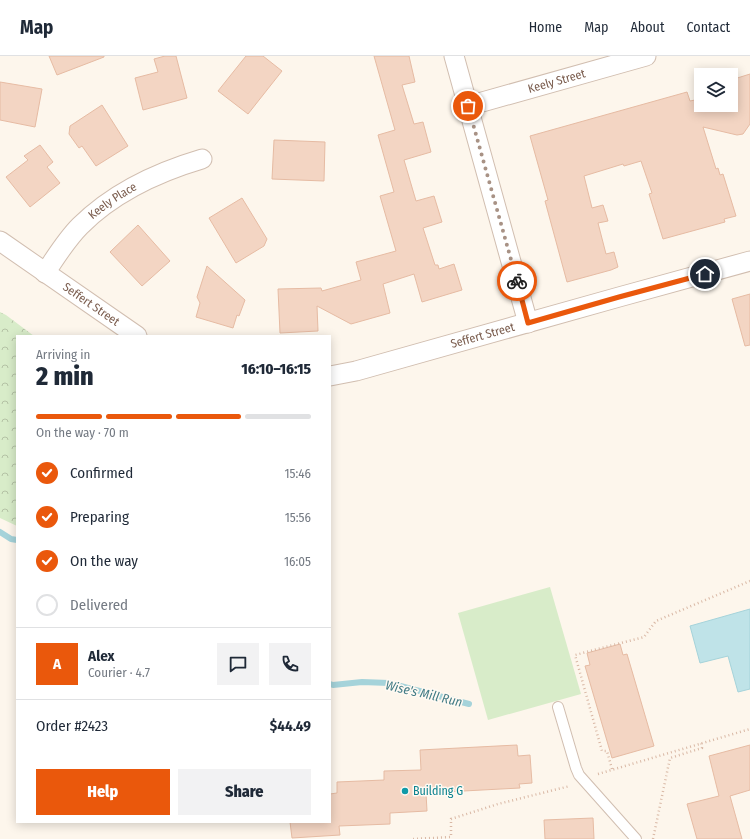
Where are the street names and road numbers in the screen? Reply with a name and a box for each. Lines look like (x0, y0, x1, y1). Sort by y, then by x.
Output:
street label: Keely Street (526, 66, 587, 96)
street label: Keely Place (85, 179, 139, 222)
street label: Seffert Street (60, 280, 122, 329)
street label: Seffert Street (449, 320, 516, 351)

